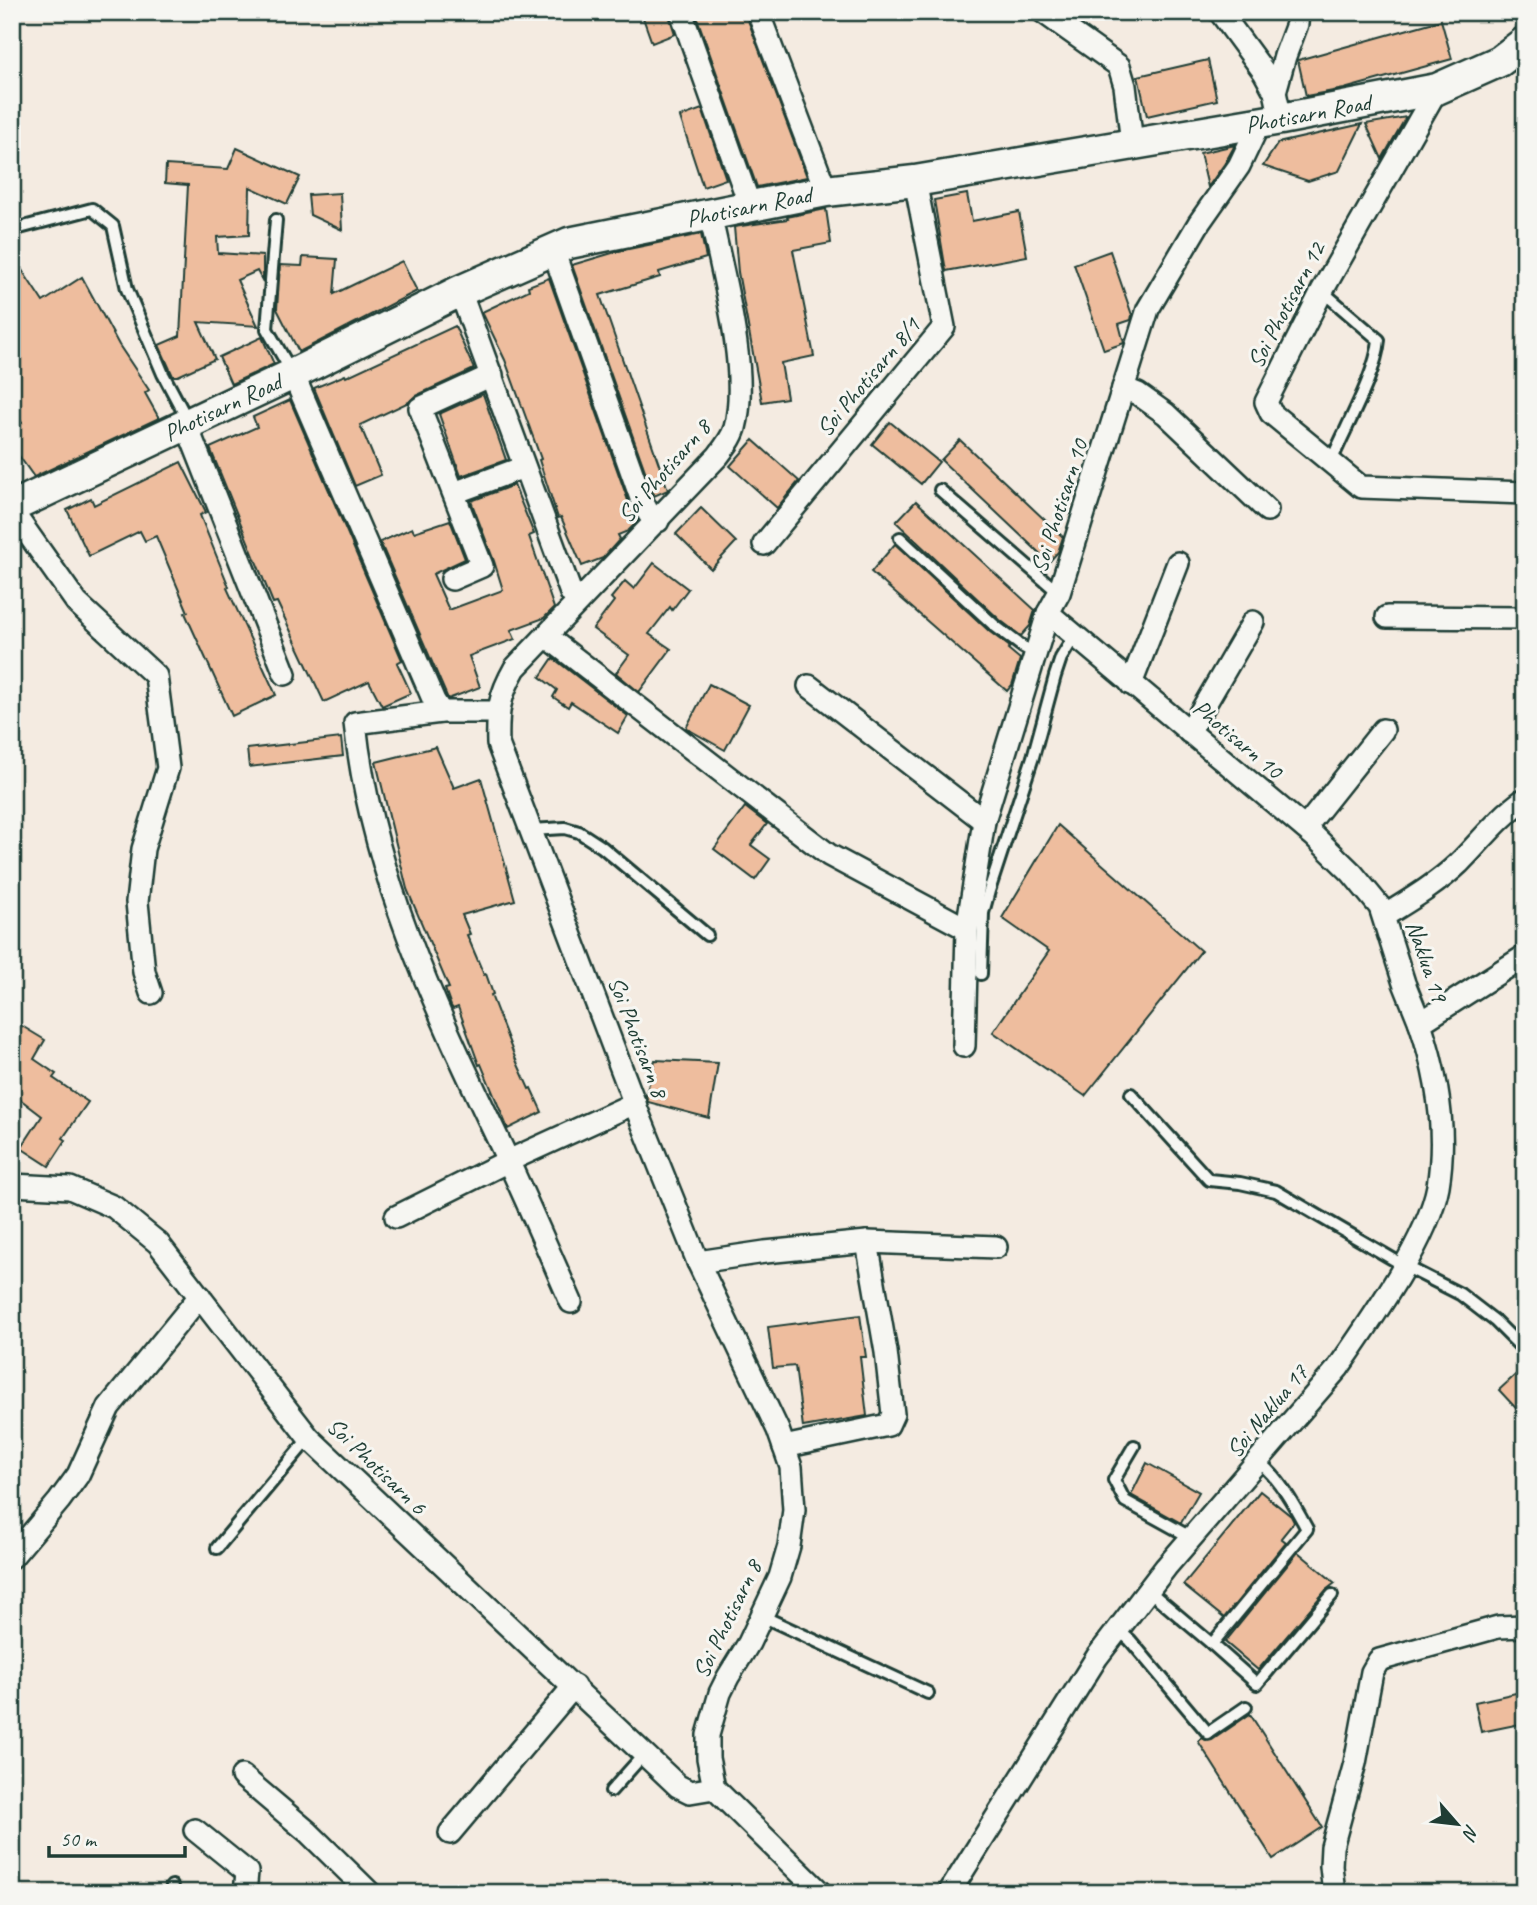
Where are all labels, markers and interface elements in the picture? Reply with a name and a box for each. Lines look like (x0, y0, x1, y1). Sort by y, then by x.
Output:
street label: Photisarn Road (1243, 86, 1377, 140)
street label: Photisarn Road (684, 179, 818, 234)
street label: Soi Photisarn 12 (1240, 235, 1333, 373)
street label: Soi Photisarn 8/1 (810, 310, 927, 443)
street label: Photisarn Road (159, 365, 290, 448)
street label: Soi Photisarn 8 (611, 411, 719, 529)
street label: Soi Photisarn 10 (1023, 434, 1095, 576)
street label: Photisarn 10 (1187, 693, 1291, 787)
street label: Naklua 19 (1399, 916, 1456, 1008)
street label: Soi Photisarn 8 (601, 972, 676, 1104)
street label: Soi Naklua 17 (1219, 1357, 1315, 1464)
street label: Soi Photisarn 6 (321, 1411, 434, 1522)
street label: Soi Photisarn 8 (686, 1553, 769, 1683)
north arrow (1422, 1790, 1492, 1860)
scale bar (49, 1814, 186, 1858)
text: N (1456, 1821, 1484, 1845)
text: 50 m (60, 1826, 98, 1852)

